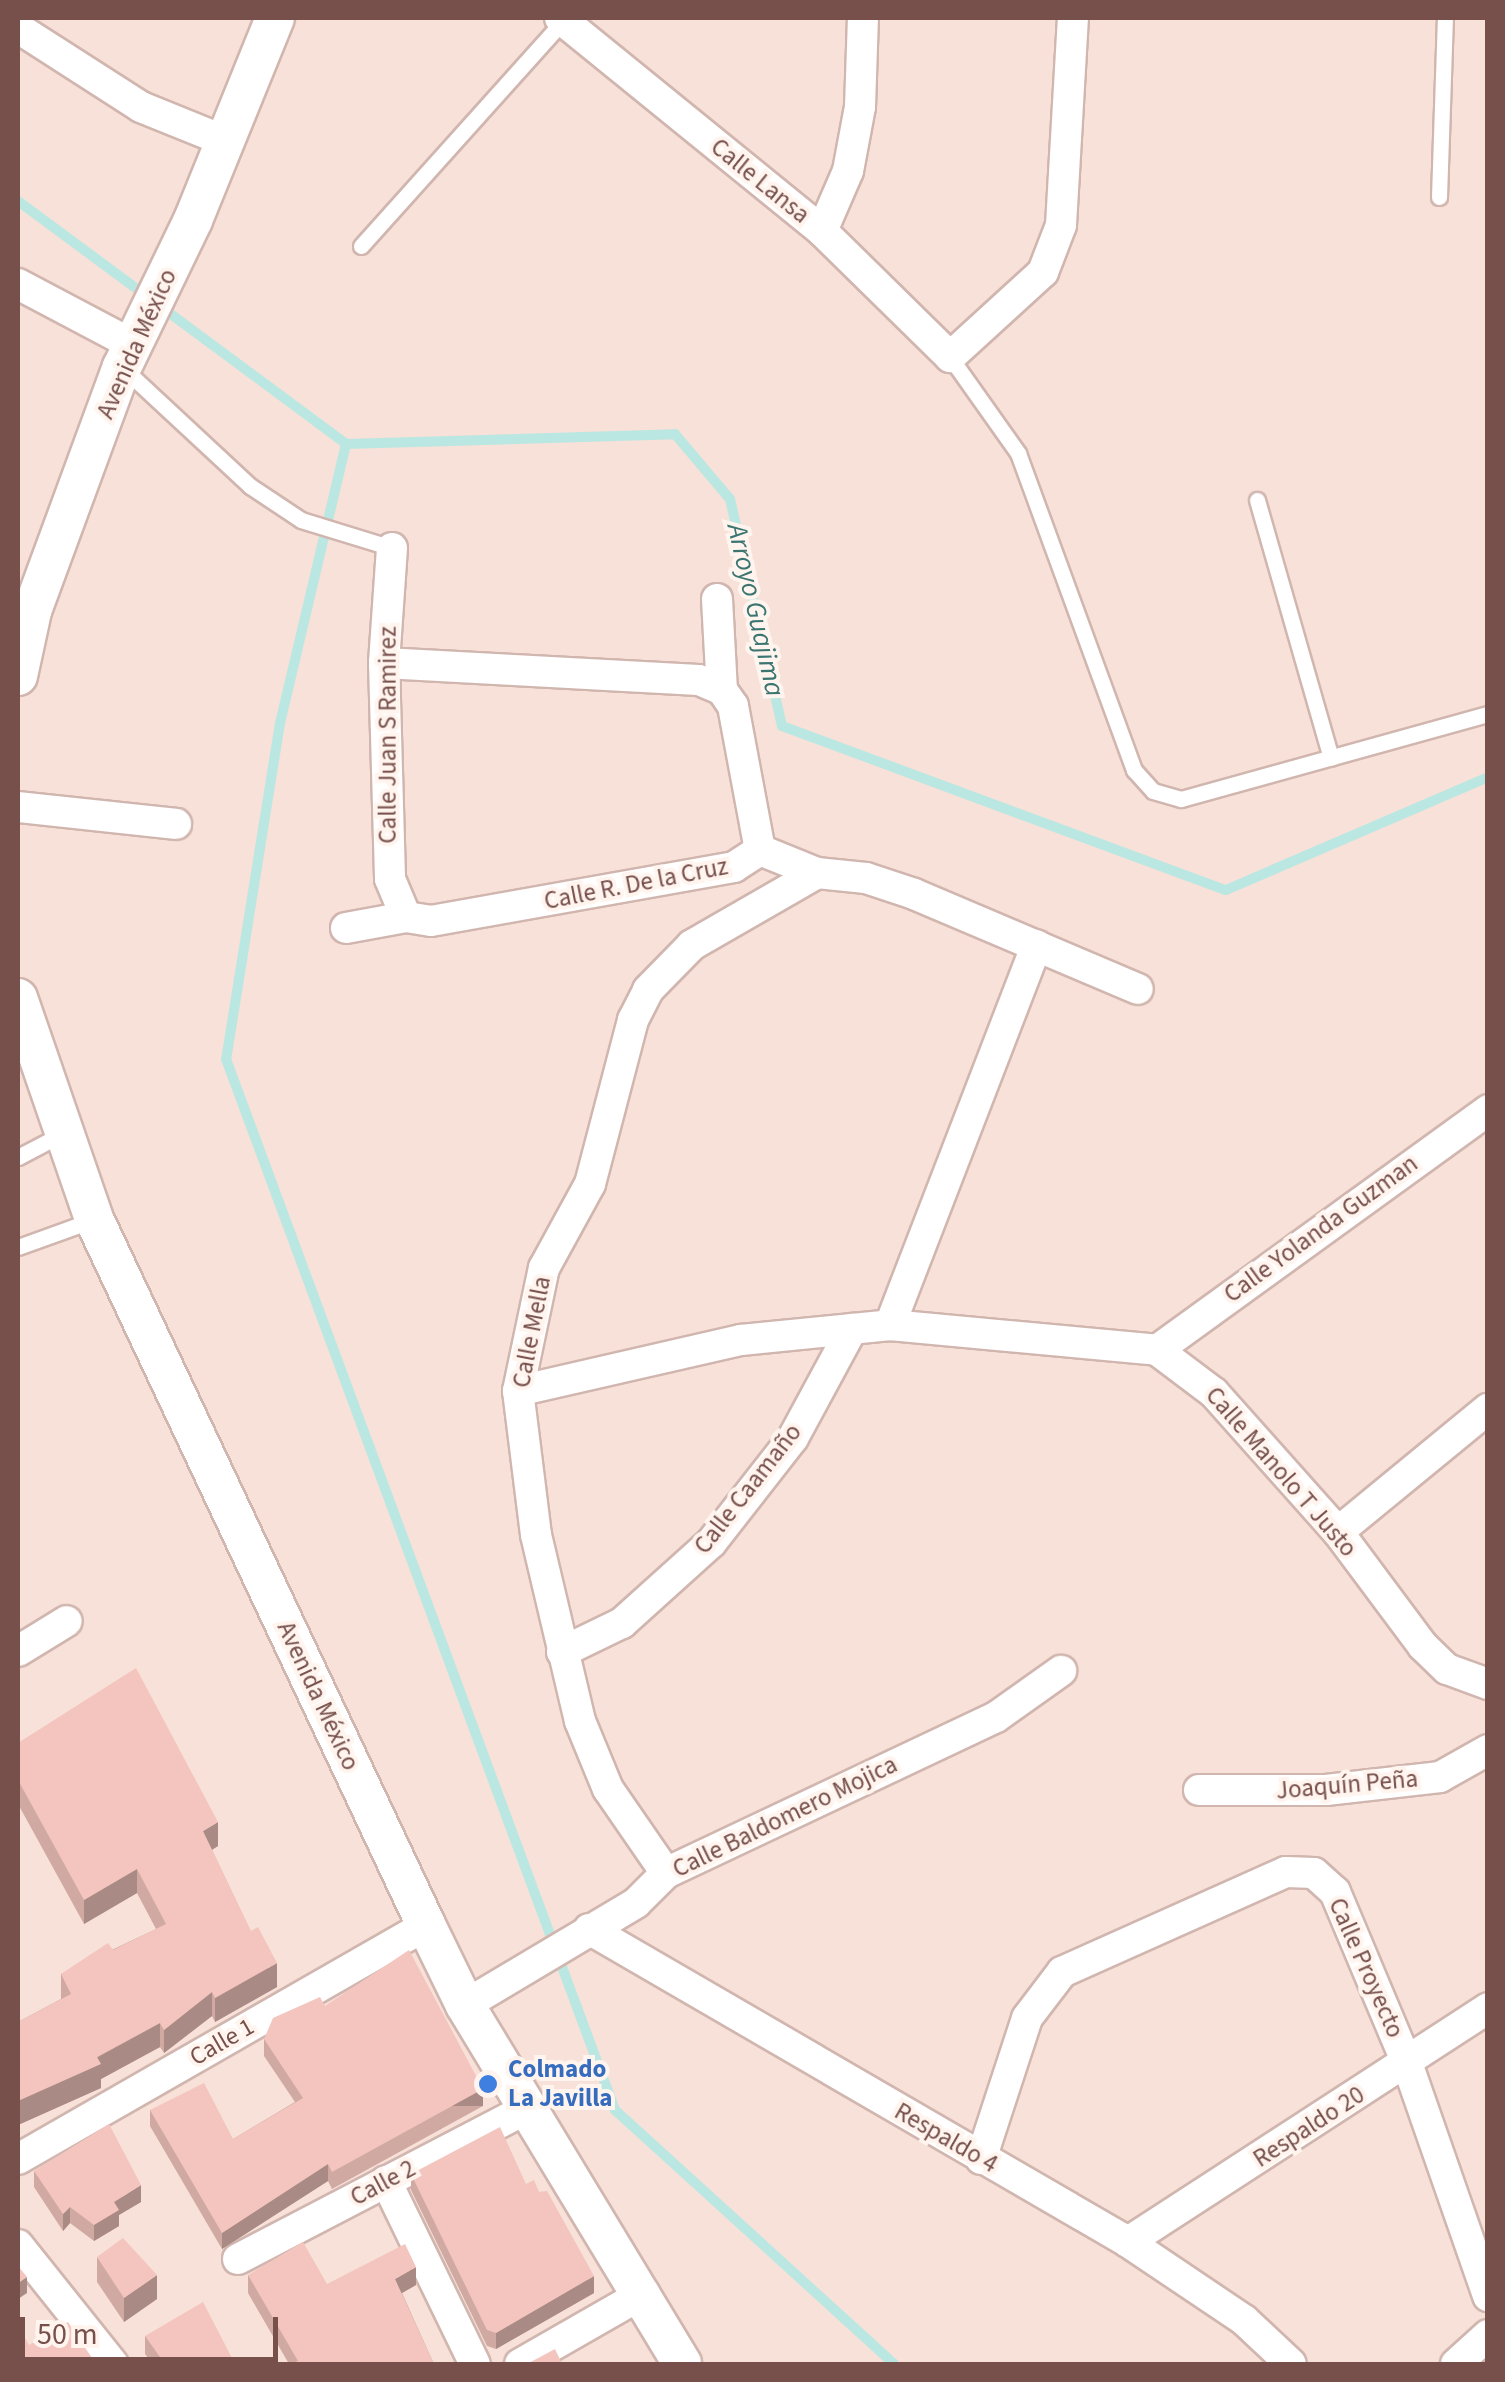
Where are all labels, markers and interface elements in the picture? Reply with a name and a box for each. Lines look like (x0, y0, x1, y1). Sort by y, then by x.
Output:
street label: Calle Lansa (705, 132, 815, 230)
street label: Avenida México (91, 264, 183, 424)
water label: Arroyo Guajima (720, 520, 792, 700)
street label: Calle Juan S Ramirez (373, 626, 403, 844)
street label: Calle R. De la Cruz (542, 851, 730, 917)
street label: Calle Yolanda Guzman (1218, 1149, 1424, 1309)
street label: Calle Mella (506, 1274, 558, 1390)
street label: Calle Manolo T Justo (1199, 1381, 1363, 1563)
street label: Calle Caamaño (688, 1418, 808, 1560)
street label: Avenida México (270, 1617, 366, 1775)
street label: Calle Baldomero Mojica (668, 1750, 902, 1884)
street label: Joaquín Peña (1275, 1764, 1419, 1806)
street label: Calle Proyecto (1322, 1893, 1410, 2043)
street label: Calle 1 (184, 2012, 260, 2072)
place label: Colmado La Javilla (508, 2055, 612, 2114)
marker: Colmado La Javilla (477, 2073, 499, 2095)
street label: Respaldo 20 (1248, 2080, 1370, 2174)
street label: Respaldo 4 (889, 2096, 1003, 2180)
street label: Calle 2 (345, 2153, 421, 2213)
scale bar (25, 2297, 282, 2359)
text: 50 m (37, 2313, 98, 2356)

